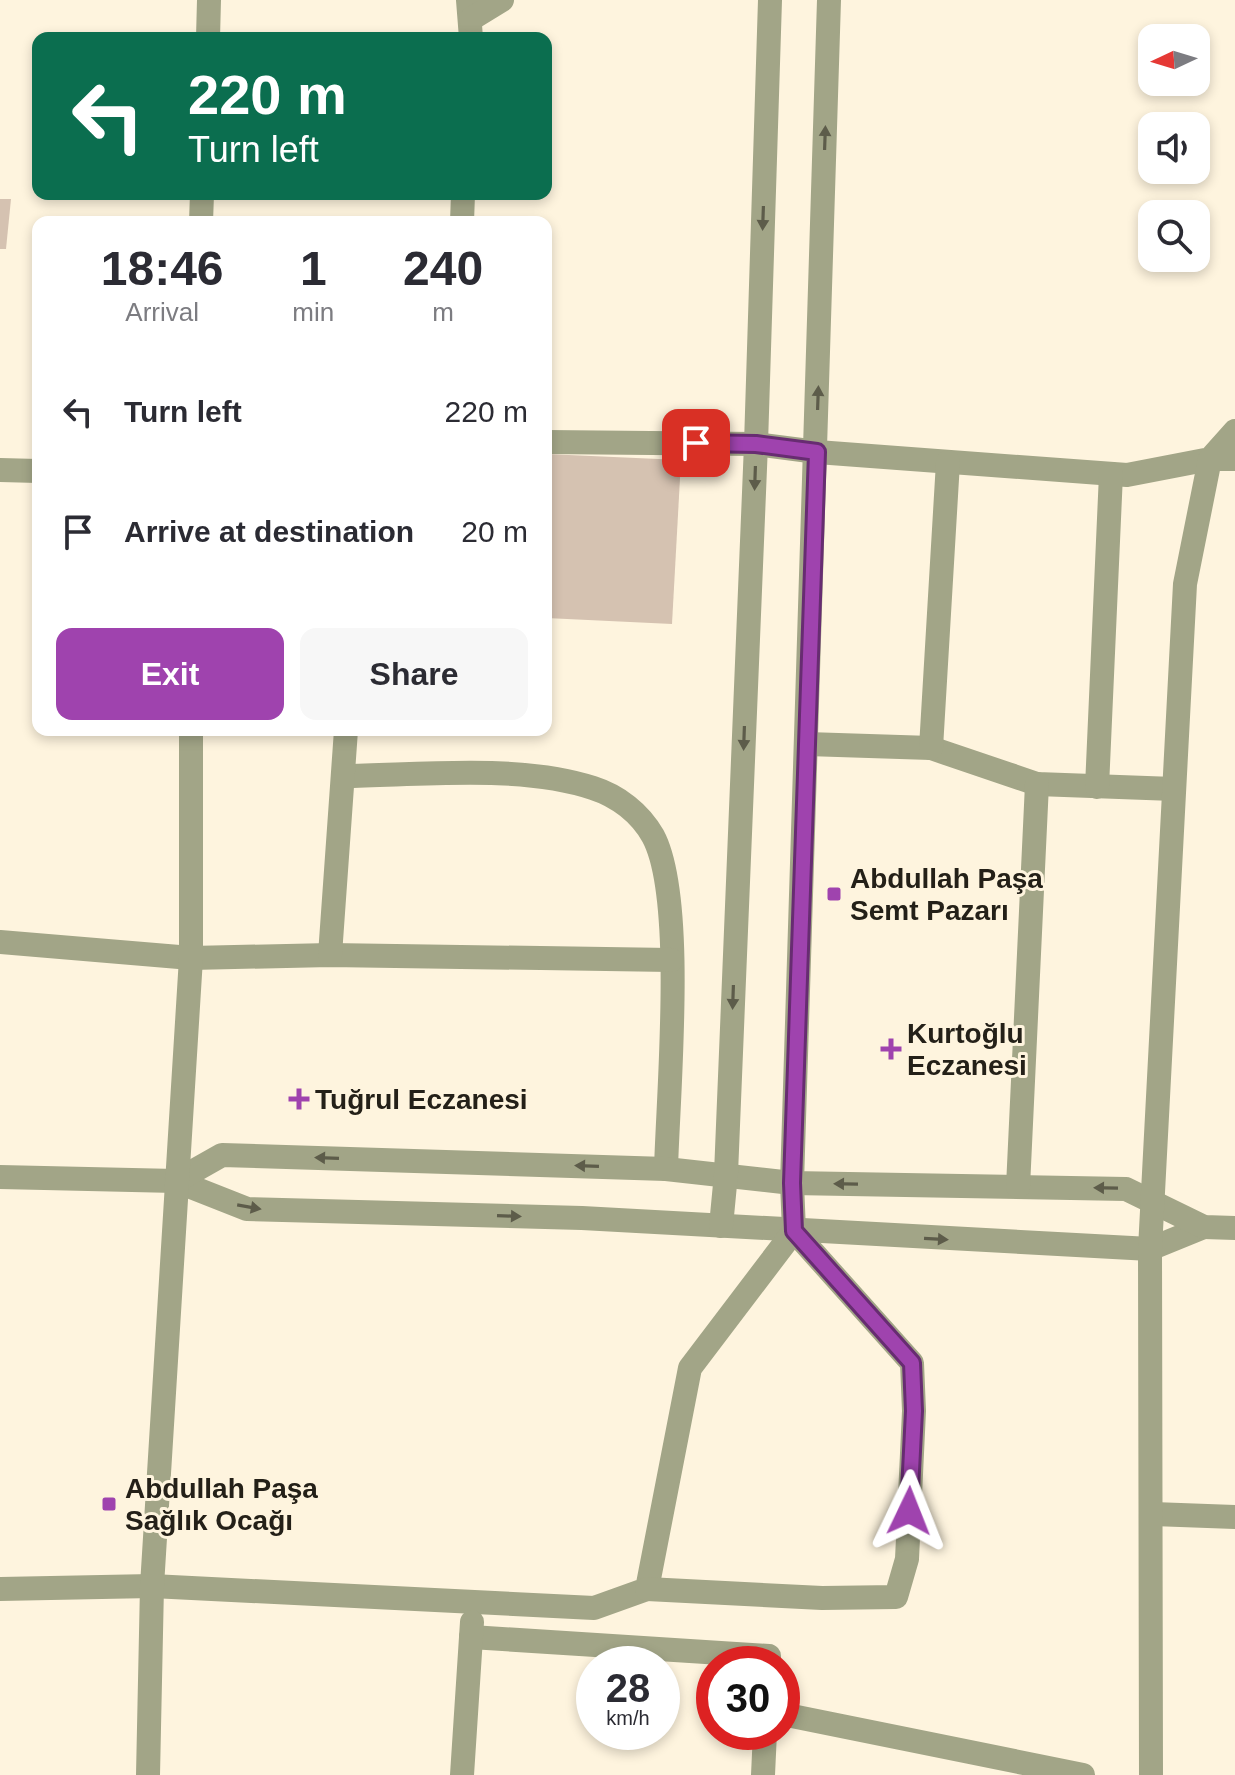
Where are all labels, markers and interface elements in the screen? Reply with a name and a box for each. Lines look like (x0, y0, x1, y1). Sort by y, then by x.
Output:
north arrow (1138, 24, 1210, 96)
map controls (1138, 24, 1210, 272)
text: 220 m (188, 63, 347, 126)
icon: left (56, 64, 160, 168)
button: sound (1138, 112, 1210, 184)
one-way arrow (819, 125, 832, 150)
text: Turn left (188, 129, 319, 170)
button: search (1138, 200, 1210, 272)
one-way arrow (757, 206, 770, 231)
text: 18:46 (101, 242, 224, 295)
text: 1 (300, 242, 327, 295)
text: 240 (403, 242, 483, 295)
text: Arrival (125, 297, 199, 327)
text: min (292, 297, 334, 327)
text: m (432, 297, 454, 327)
one-way arrow (812, 385, 825, 410)
icon: left (56, 390, 100, 434)
text: Turn left (124, 395, 242, 428)
text: 220 m (445, 395, 528, 428)
pin (662, 409, 730, 477)
icon: arrive (674, 421, 718, 465)
one-way arrow (748, 466, 761, 491)
icon: arrive (56, 510, 100, 554)
text: Arrive at destination (124, 515, 414, 548)
text: 20 m (461, 515, 528, 548)
button: Exit (56, 628, 284, 720)
button: Share (300, 628, 528, 720)
one-way arrow (737, 726, 750, 751)
place label: Abdullah Paşa Semt Pazarı (850, 863, 1043, 926)
marker: Abdullah Paşa Semt Pazarı (825, 885, 843, 903)
one-way arrow (727, 985, 740, 1010)
place label: Kurtoğlu Eczanesi (907, 1018, 1027, 1081)
marker: Kurtoğlu Eczanesi (882, 1040, 900, 1058)
place label: Tuğrul Eczanesi (315, 1084, 528, 1115)
marker: Tuğrul Eczanesi (290, 1090, 308, 1108)
one-way arrow (314, 1152, 339, 1165)
one-way arrow (574, 1160, 599, 1173)
one-way arrow (833, 1177, 858, 1190)
one-way arrow (1093, 1182, 1118, 1194)
one-way arrow (237, 1201, 262, 1213)
one-way arrow (497, 1209, 522, 1222)
one-way arrow (924, 1232, 949, 1245)
position arrow (867, 1469, 951, 1553)
place label: Abdullah Paşa Sağlık Ocağı (125, 1473, 318, 1536)
marker: Abdullah Paşa Sağlık Ocağı (100, 1495, 118, 1513)
speed limit sign: 30 (696, 1646, 800, 1750)
text: 28 (606, 1666, 650, 1710)
text: km/h (606, 1707, 650, 1729)

